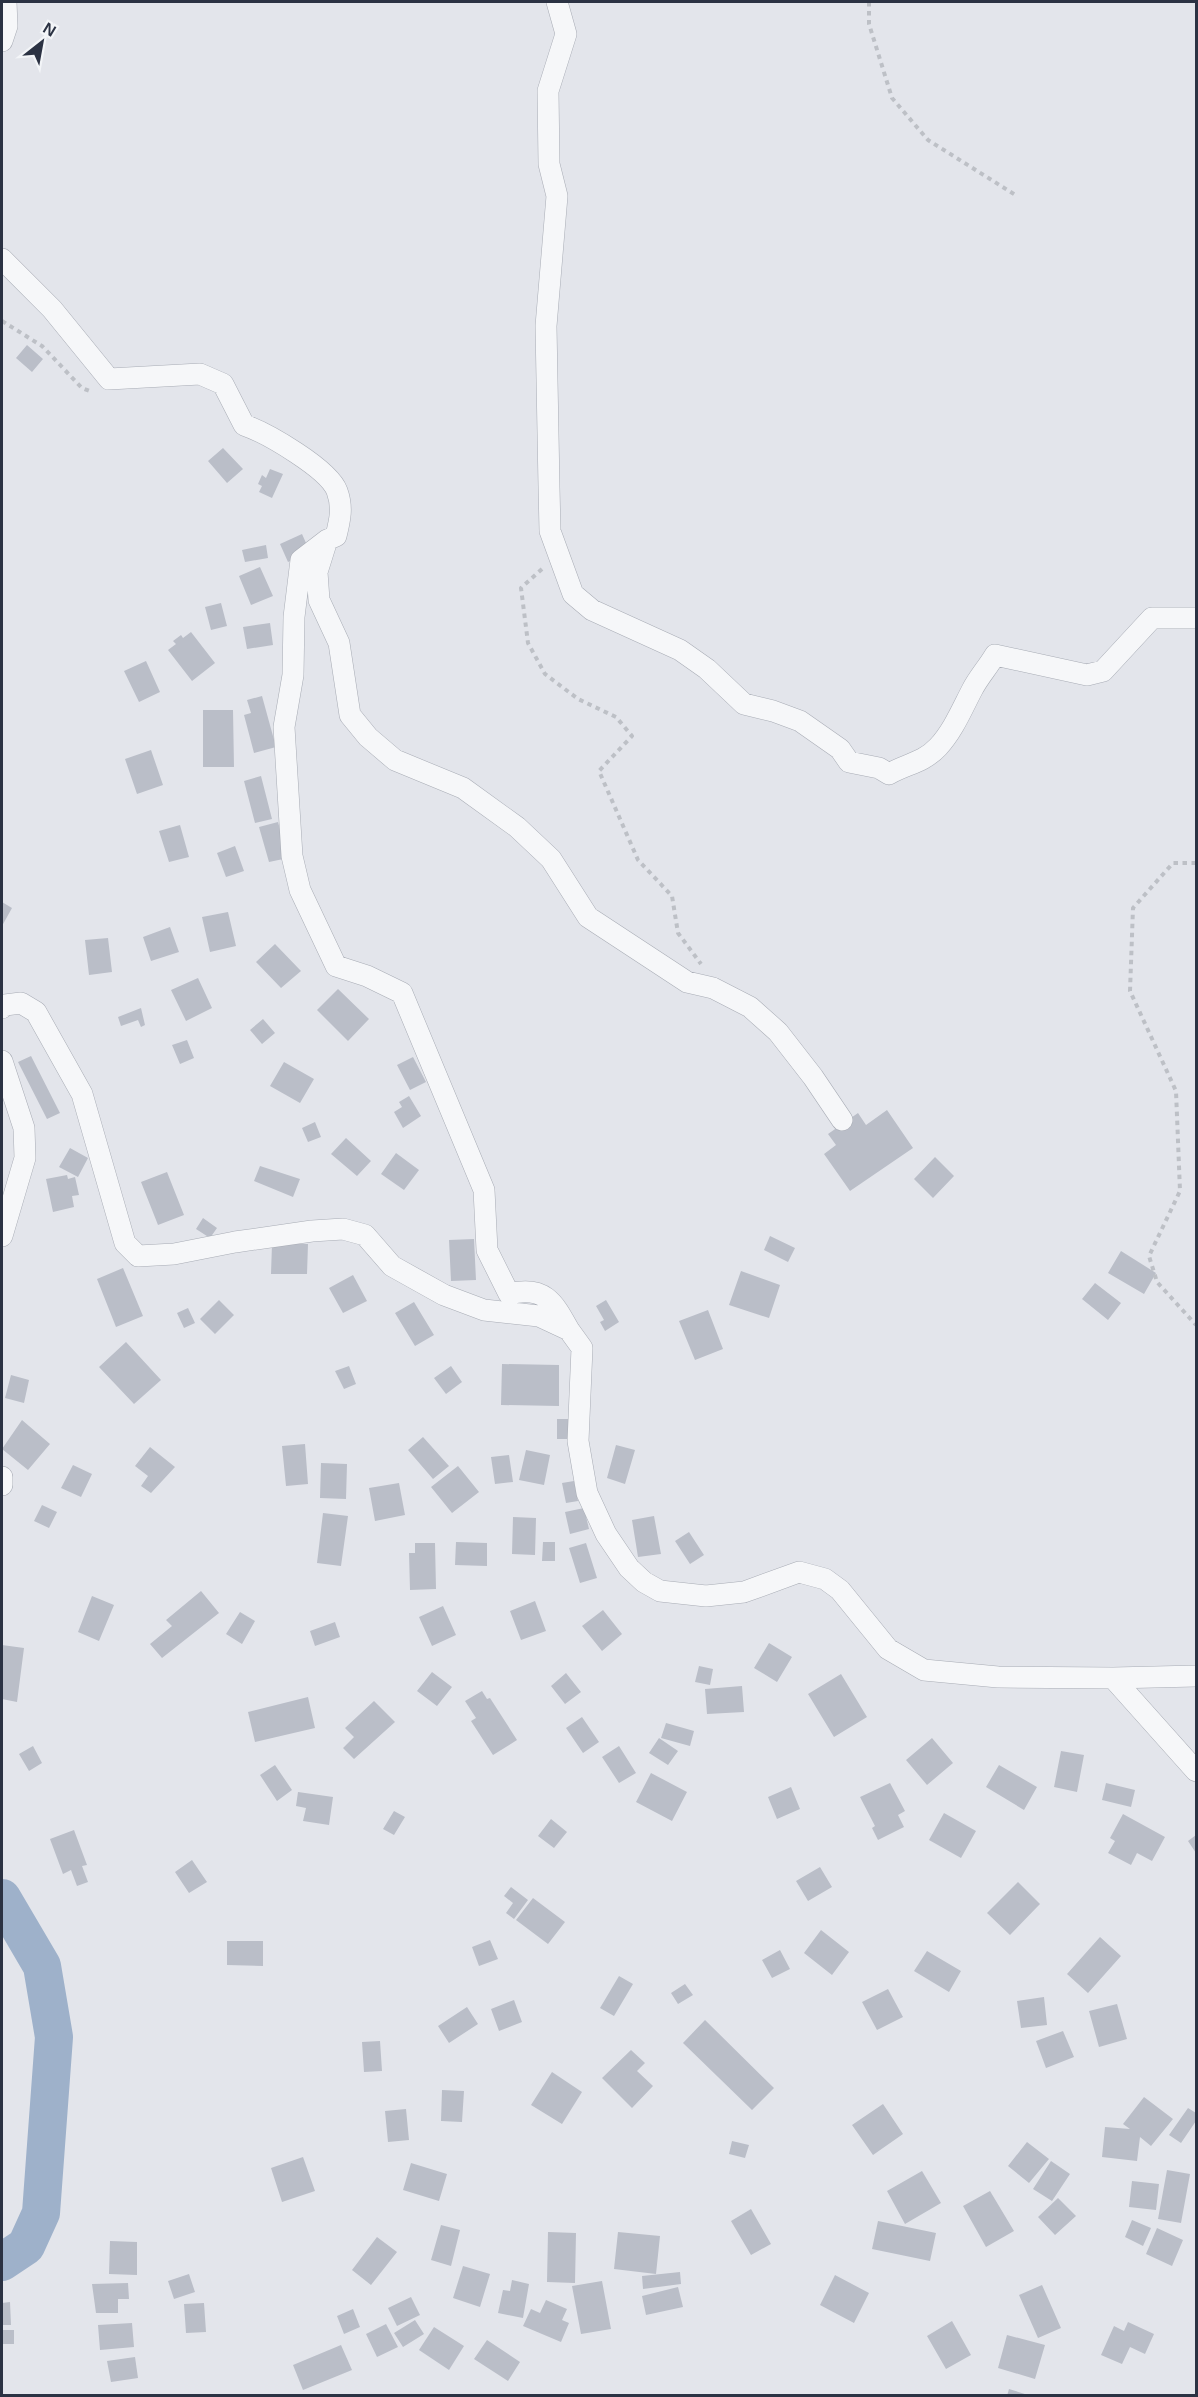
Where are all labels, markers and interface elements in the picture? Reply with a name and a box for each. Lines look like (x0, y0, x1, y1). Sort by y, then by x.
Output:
north arrow (12, 12, 72, 72)
text: N (40, 19, 59, 40)

